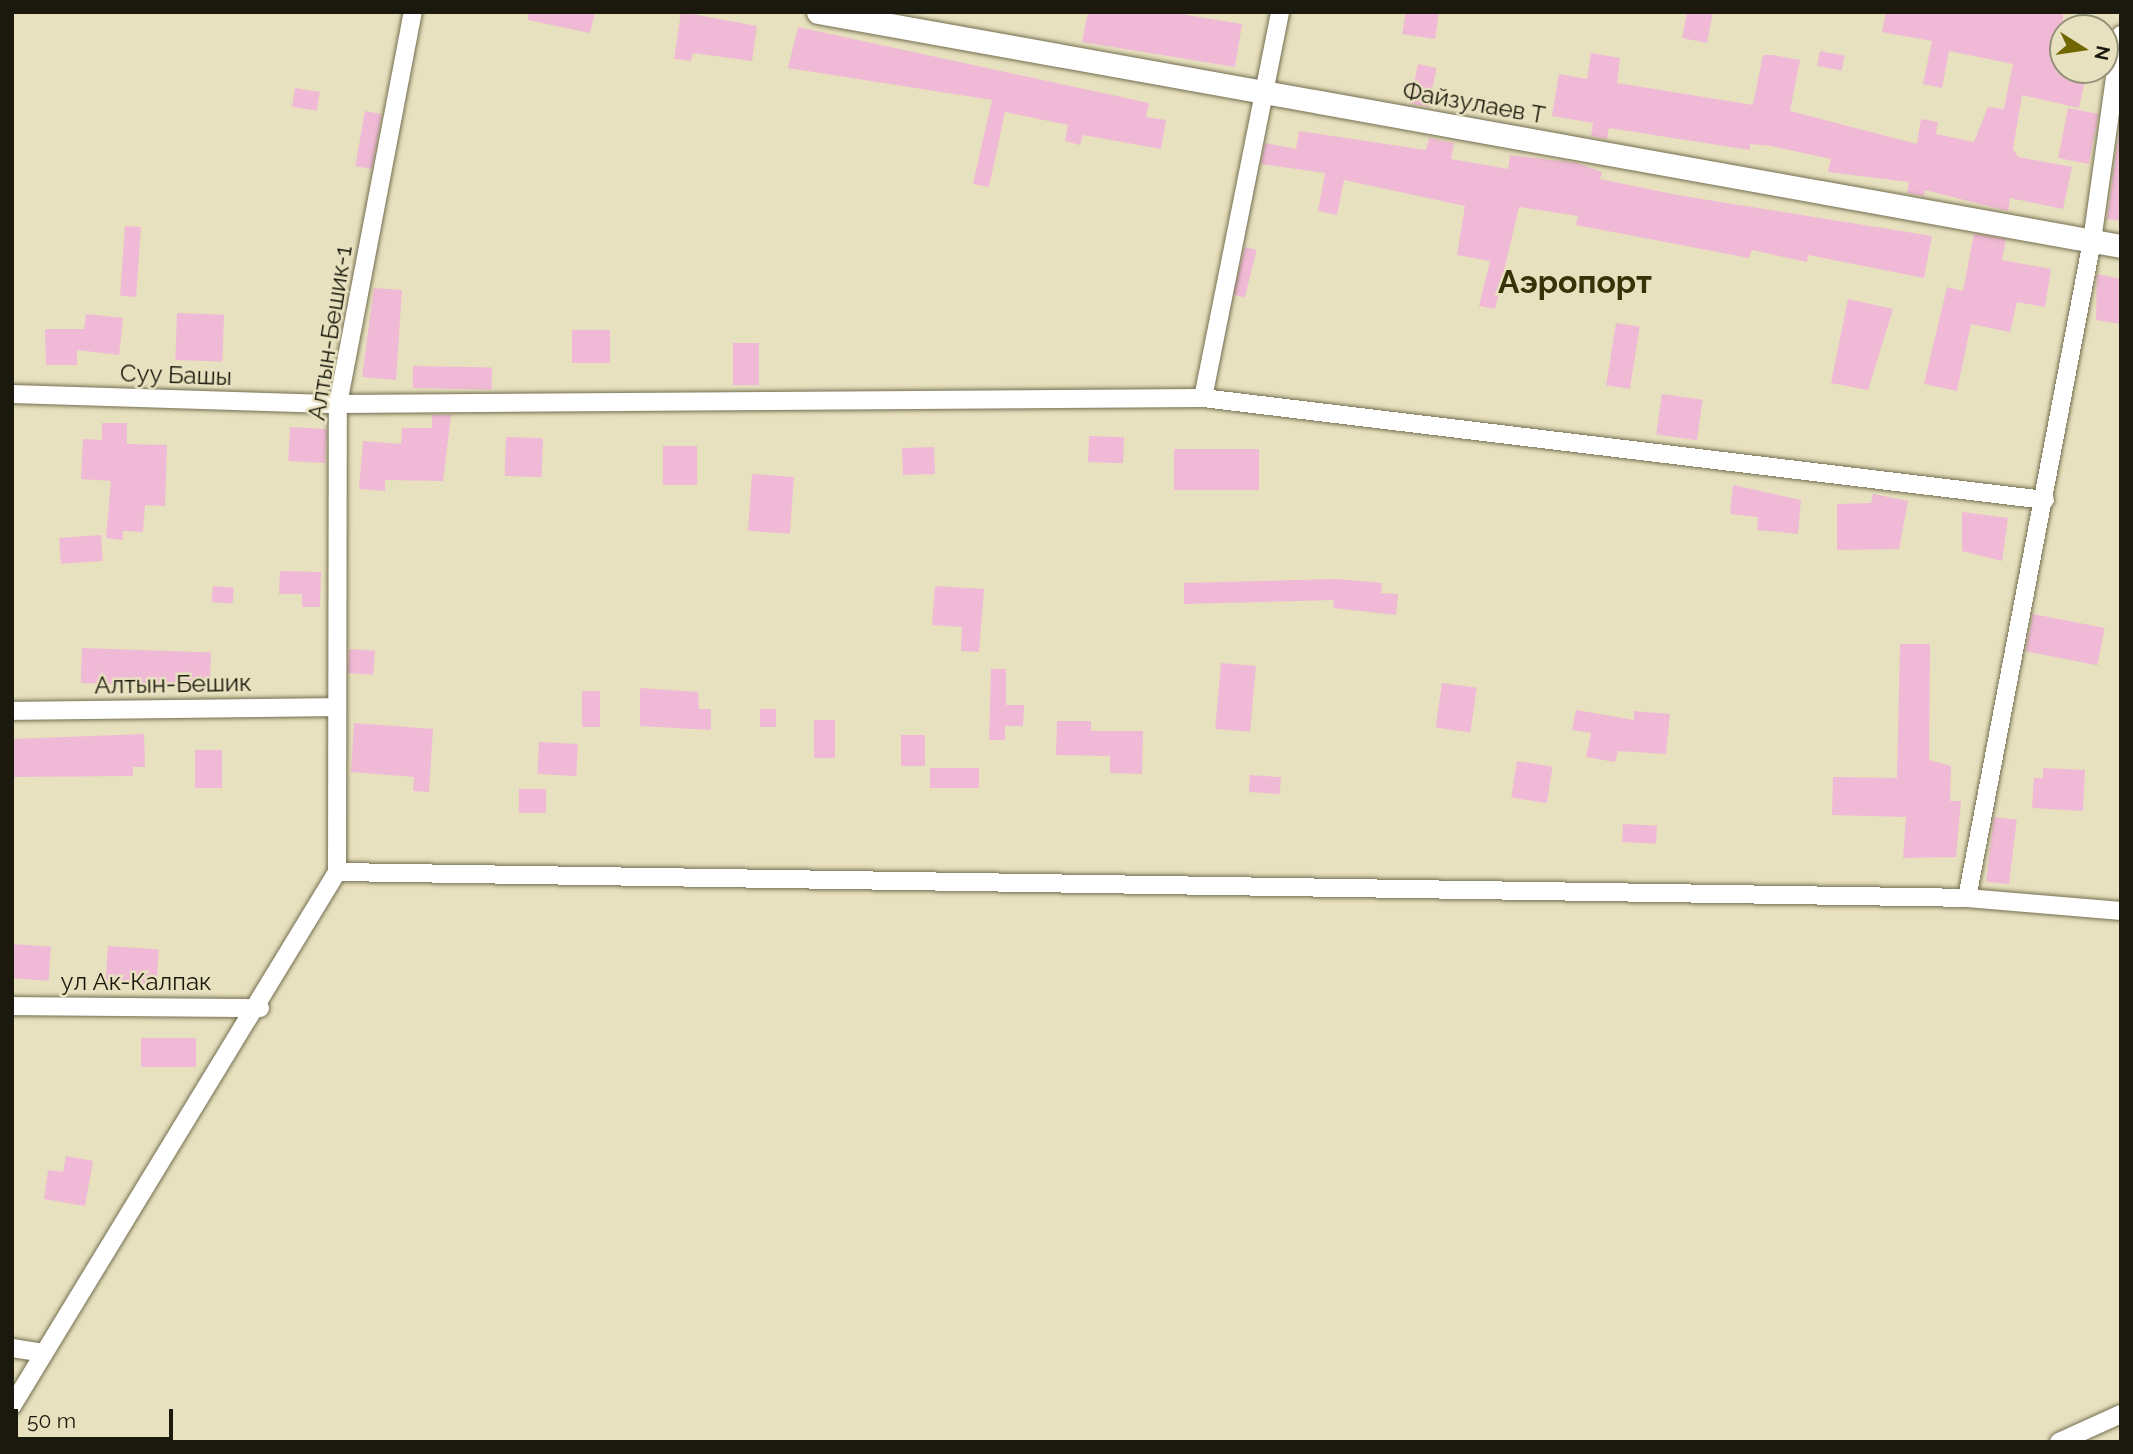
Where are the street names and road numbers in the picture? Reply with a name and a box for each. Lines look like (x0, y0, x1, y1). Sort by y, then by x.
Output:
street label: Файзулаев Т (1400, 76, 1548, 130)
street label: Алтын-Бешик-1 (302, 244, 358, 422)
street label: Суу Башы (119, 359, 233, 391)
street label: Алтын-Бешик (94, 668, 252, 700)
street label: ул Ак-Калпак (60, 968, 212, 996)

